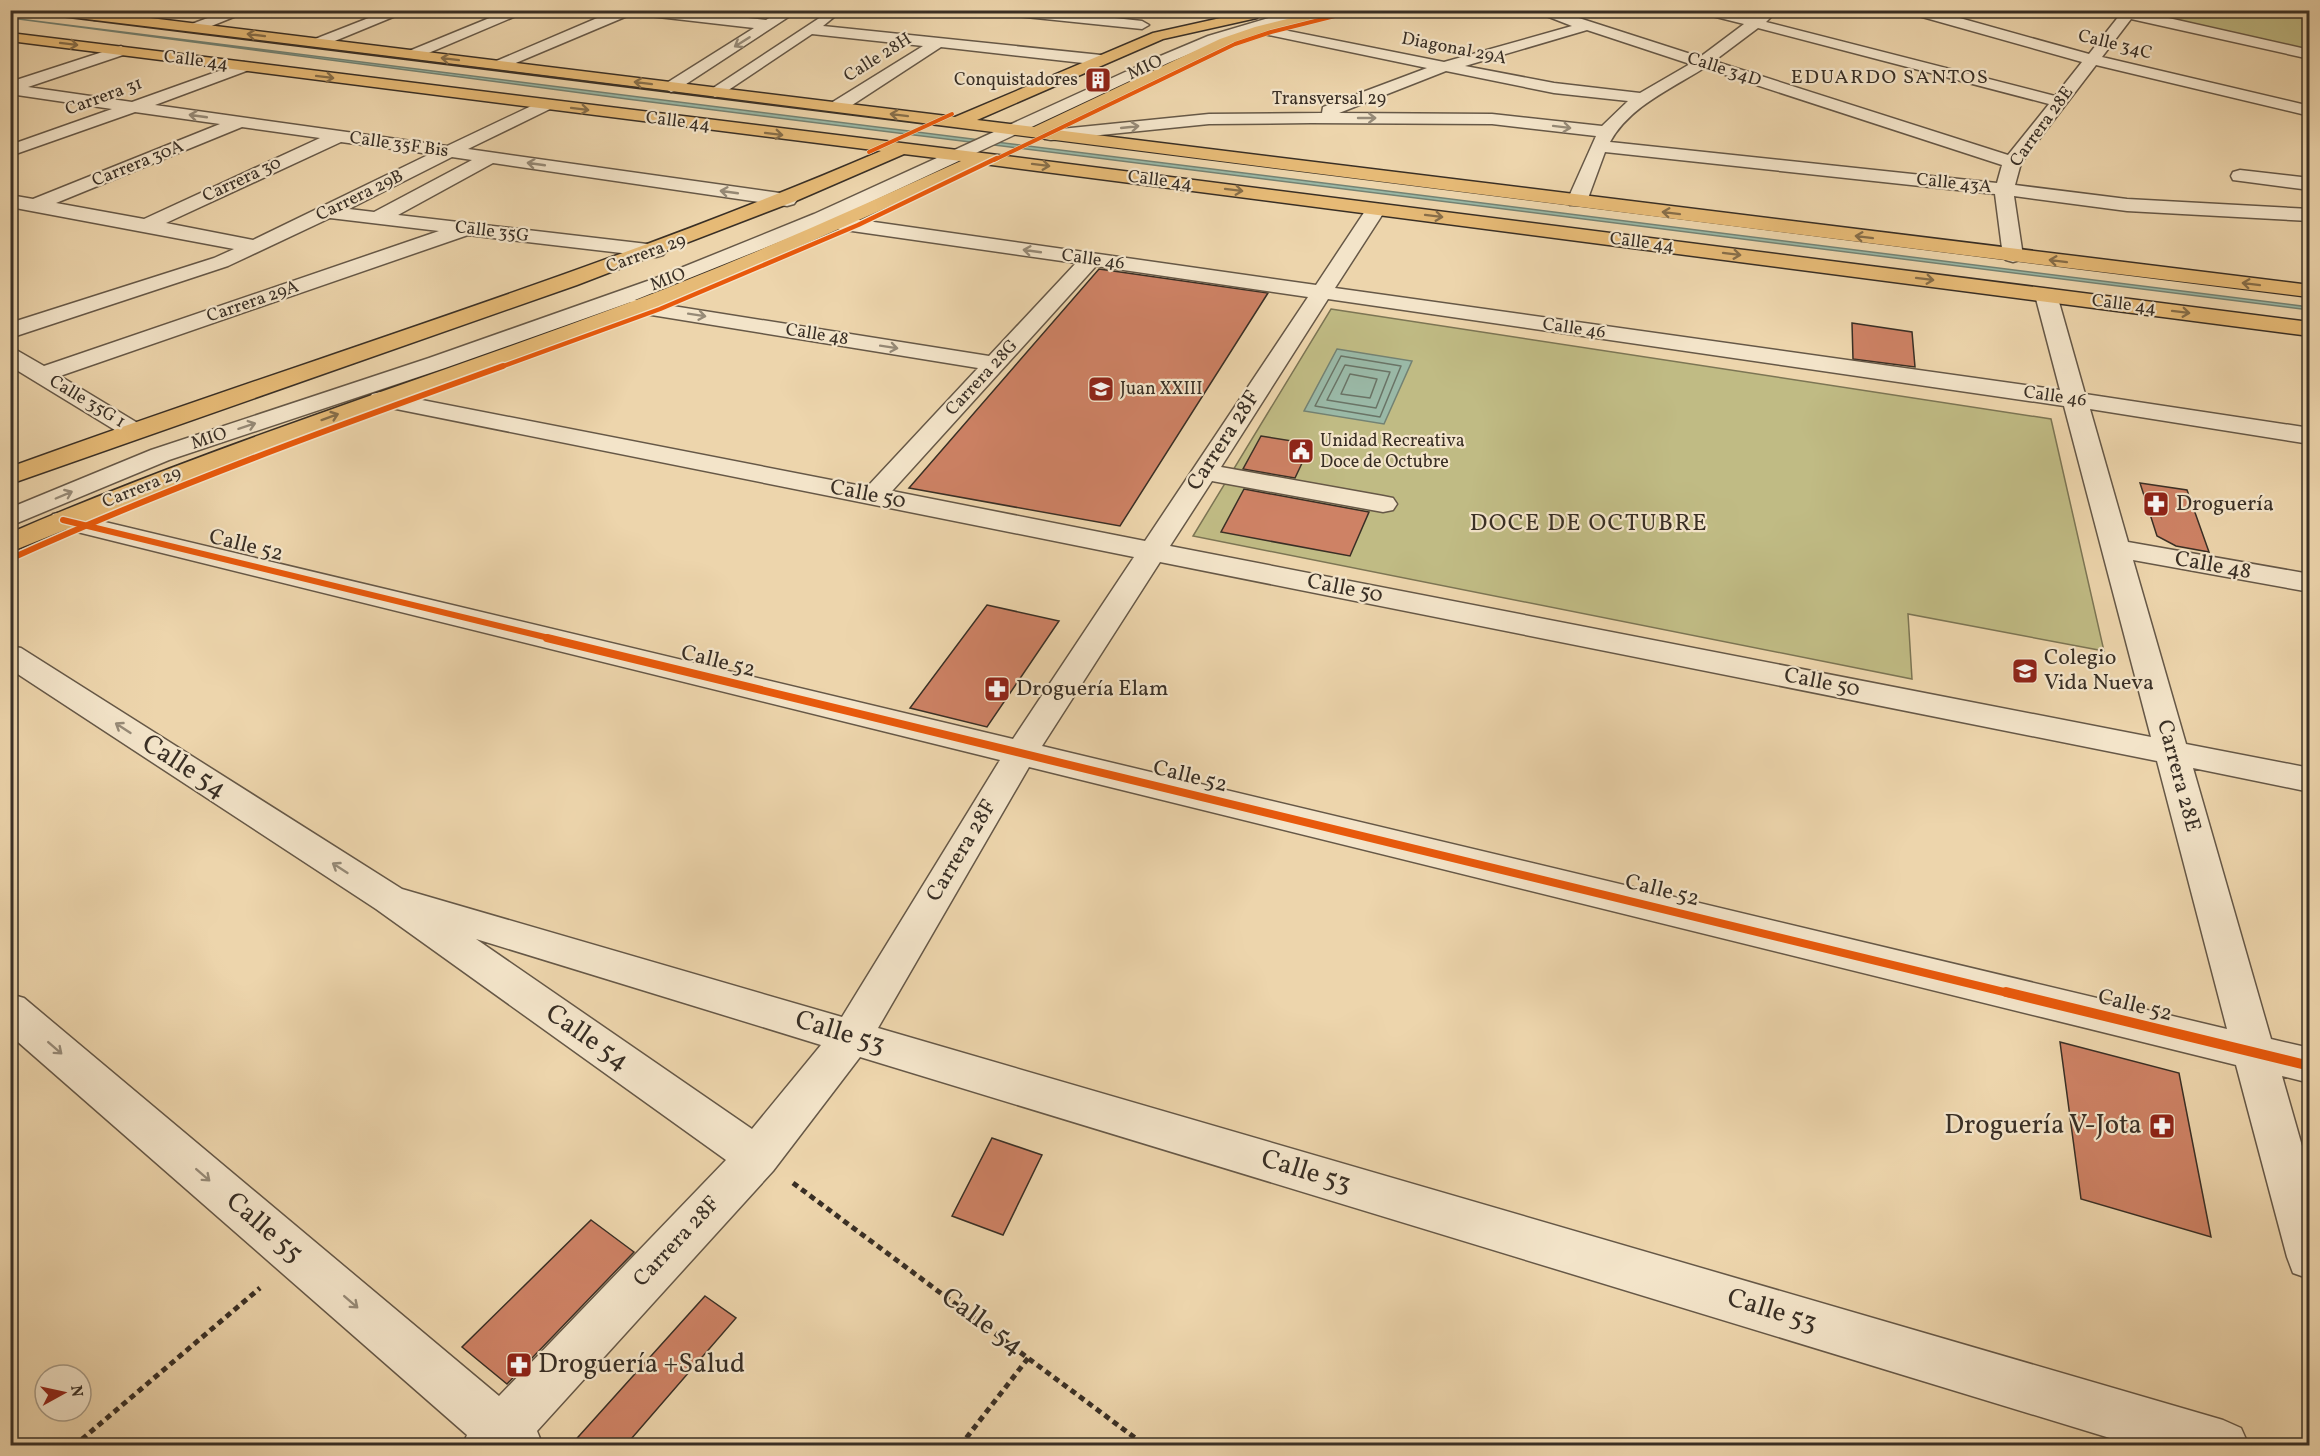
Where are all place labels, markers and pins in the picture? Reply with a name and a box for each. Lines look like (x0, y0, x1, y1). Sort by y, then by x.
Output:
building icon: Conquistadores (1083, 65, 1113, 95)
place label: Conquistadores (954, 68, 1078, 93)
school or university icon: Juan XXIII (1086, 374, 1116, 404)
place label: Juan XXIII (1120, 377, 1203, 402)
place label: Unidad Recreativa Doce de Octubre (1320, 429, 1465, 475)
public building icon: Unidad Recreativa Doce de Octubre (1286, 436, 1316, 466)
pharmacy icon: Droguería (2141, 489, 2171, 519)
place label: Droguería (2176, 489, 2274, 520)
place label: Colegio Vida Nueva (2044, 643, 2154, 699)
school or university icon: Colegio Vida Nueva (2010, 656, 2040, 686)
pharmacy icon: Droguería Elam (982, 674, 1012, 704)
place label: Droguería Elam (1016, 674, 1168, 705)
place label: Droguería V-Jota (1944, 1107, 2142, 1145)
pharmacy icon: Droguería V-Jota (2147, 1111, 2177, 1141)
place label: Droguería +Salud (538, 1346, 745, 1384)
pharmacy icon: Droguería +Salud (504, 1350, 534, 1380)

